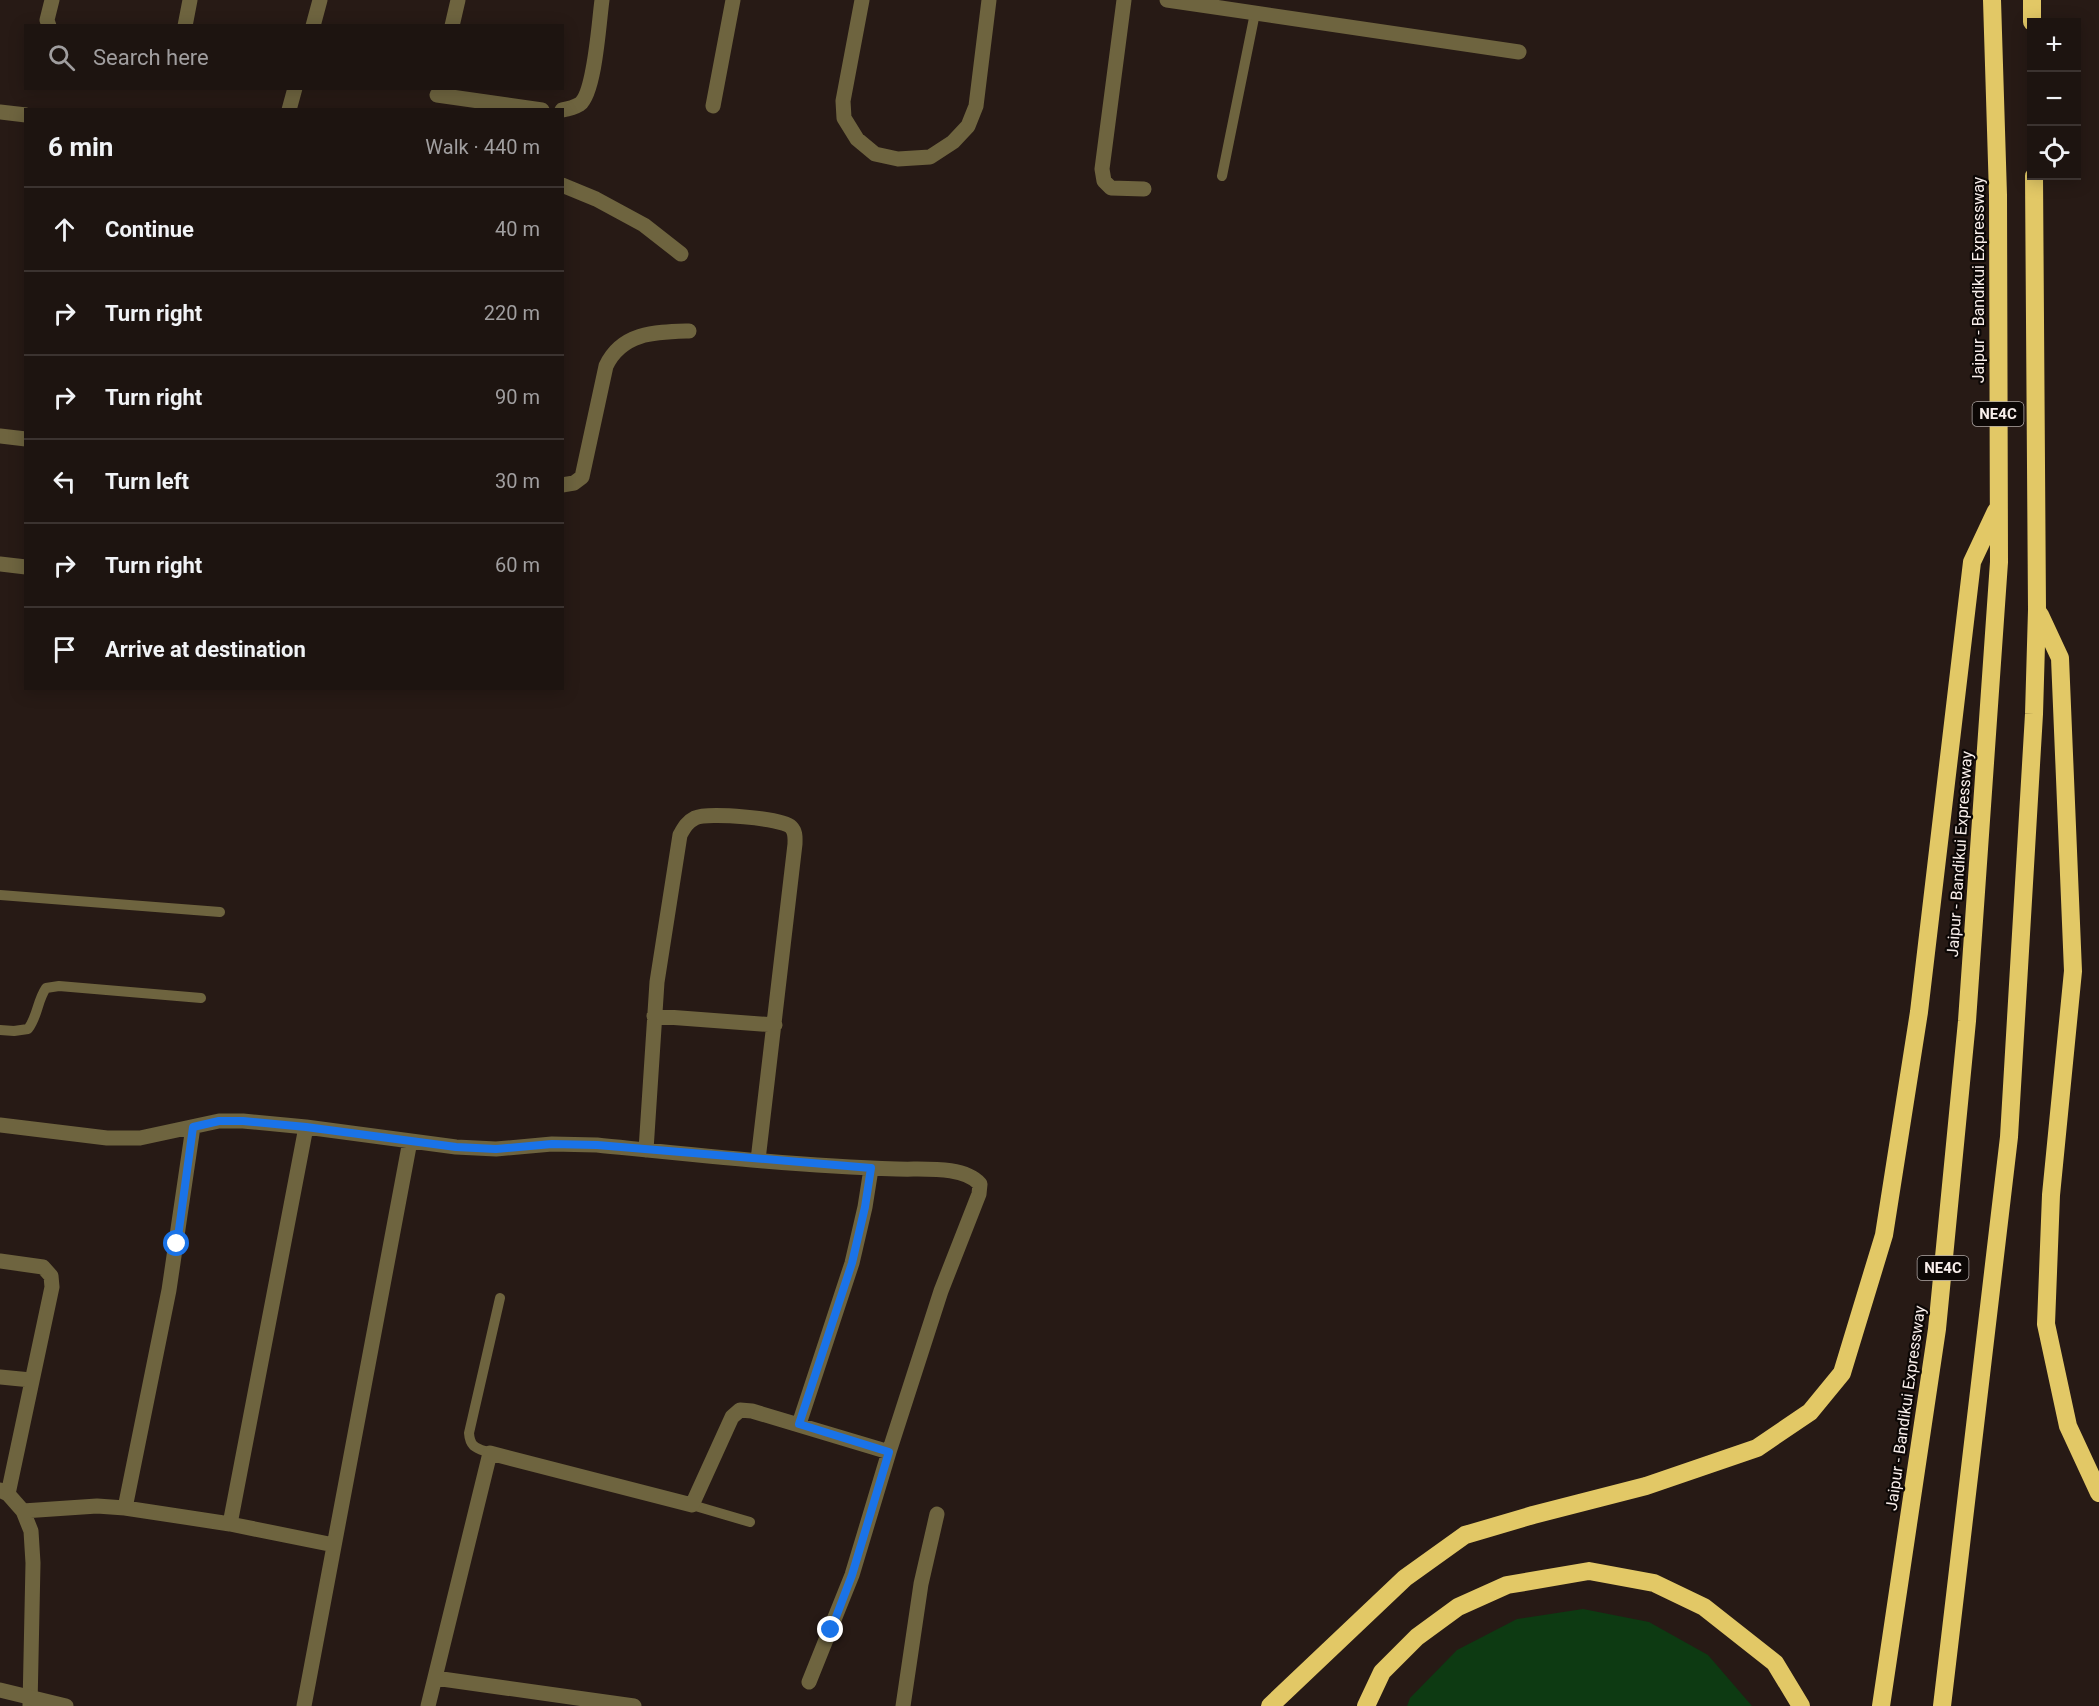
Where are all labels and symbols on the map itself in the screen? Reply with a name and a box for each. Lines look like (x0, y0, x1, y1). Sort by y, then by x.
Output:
street label: Jaipur - Bandikui Expressway (1969, 176, 1988, 383)
road number: NE4C (1972, 402, 2024, 426)
street label: Jaipur - Bandikui Expressway (1943, 750, 1976, 958)
route start (163, 1230, 189, 1256)
road number: NE4C (1918, 1256, 1968, 1280)
street label: Jaipur - Bandikui Expressway (1882, 1304, 1929, 1512)
route end (817, 1616, 843, 1642)

